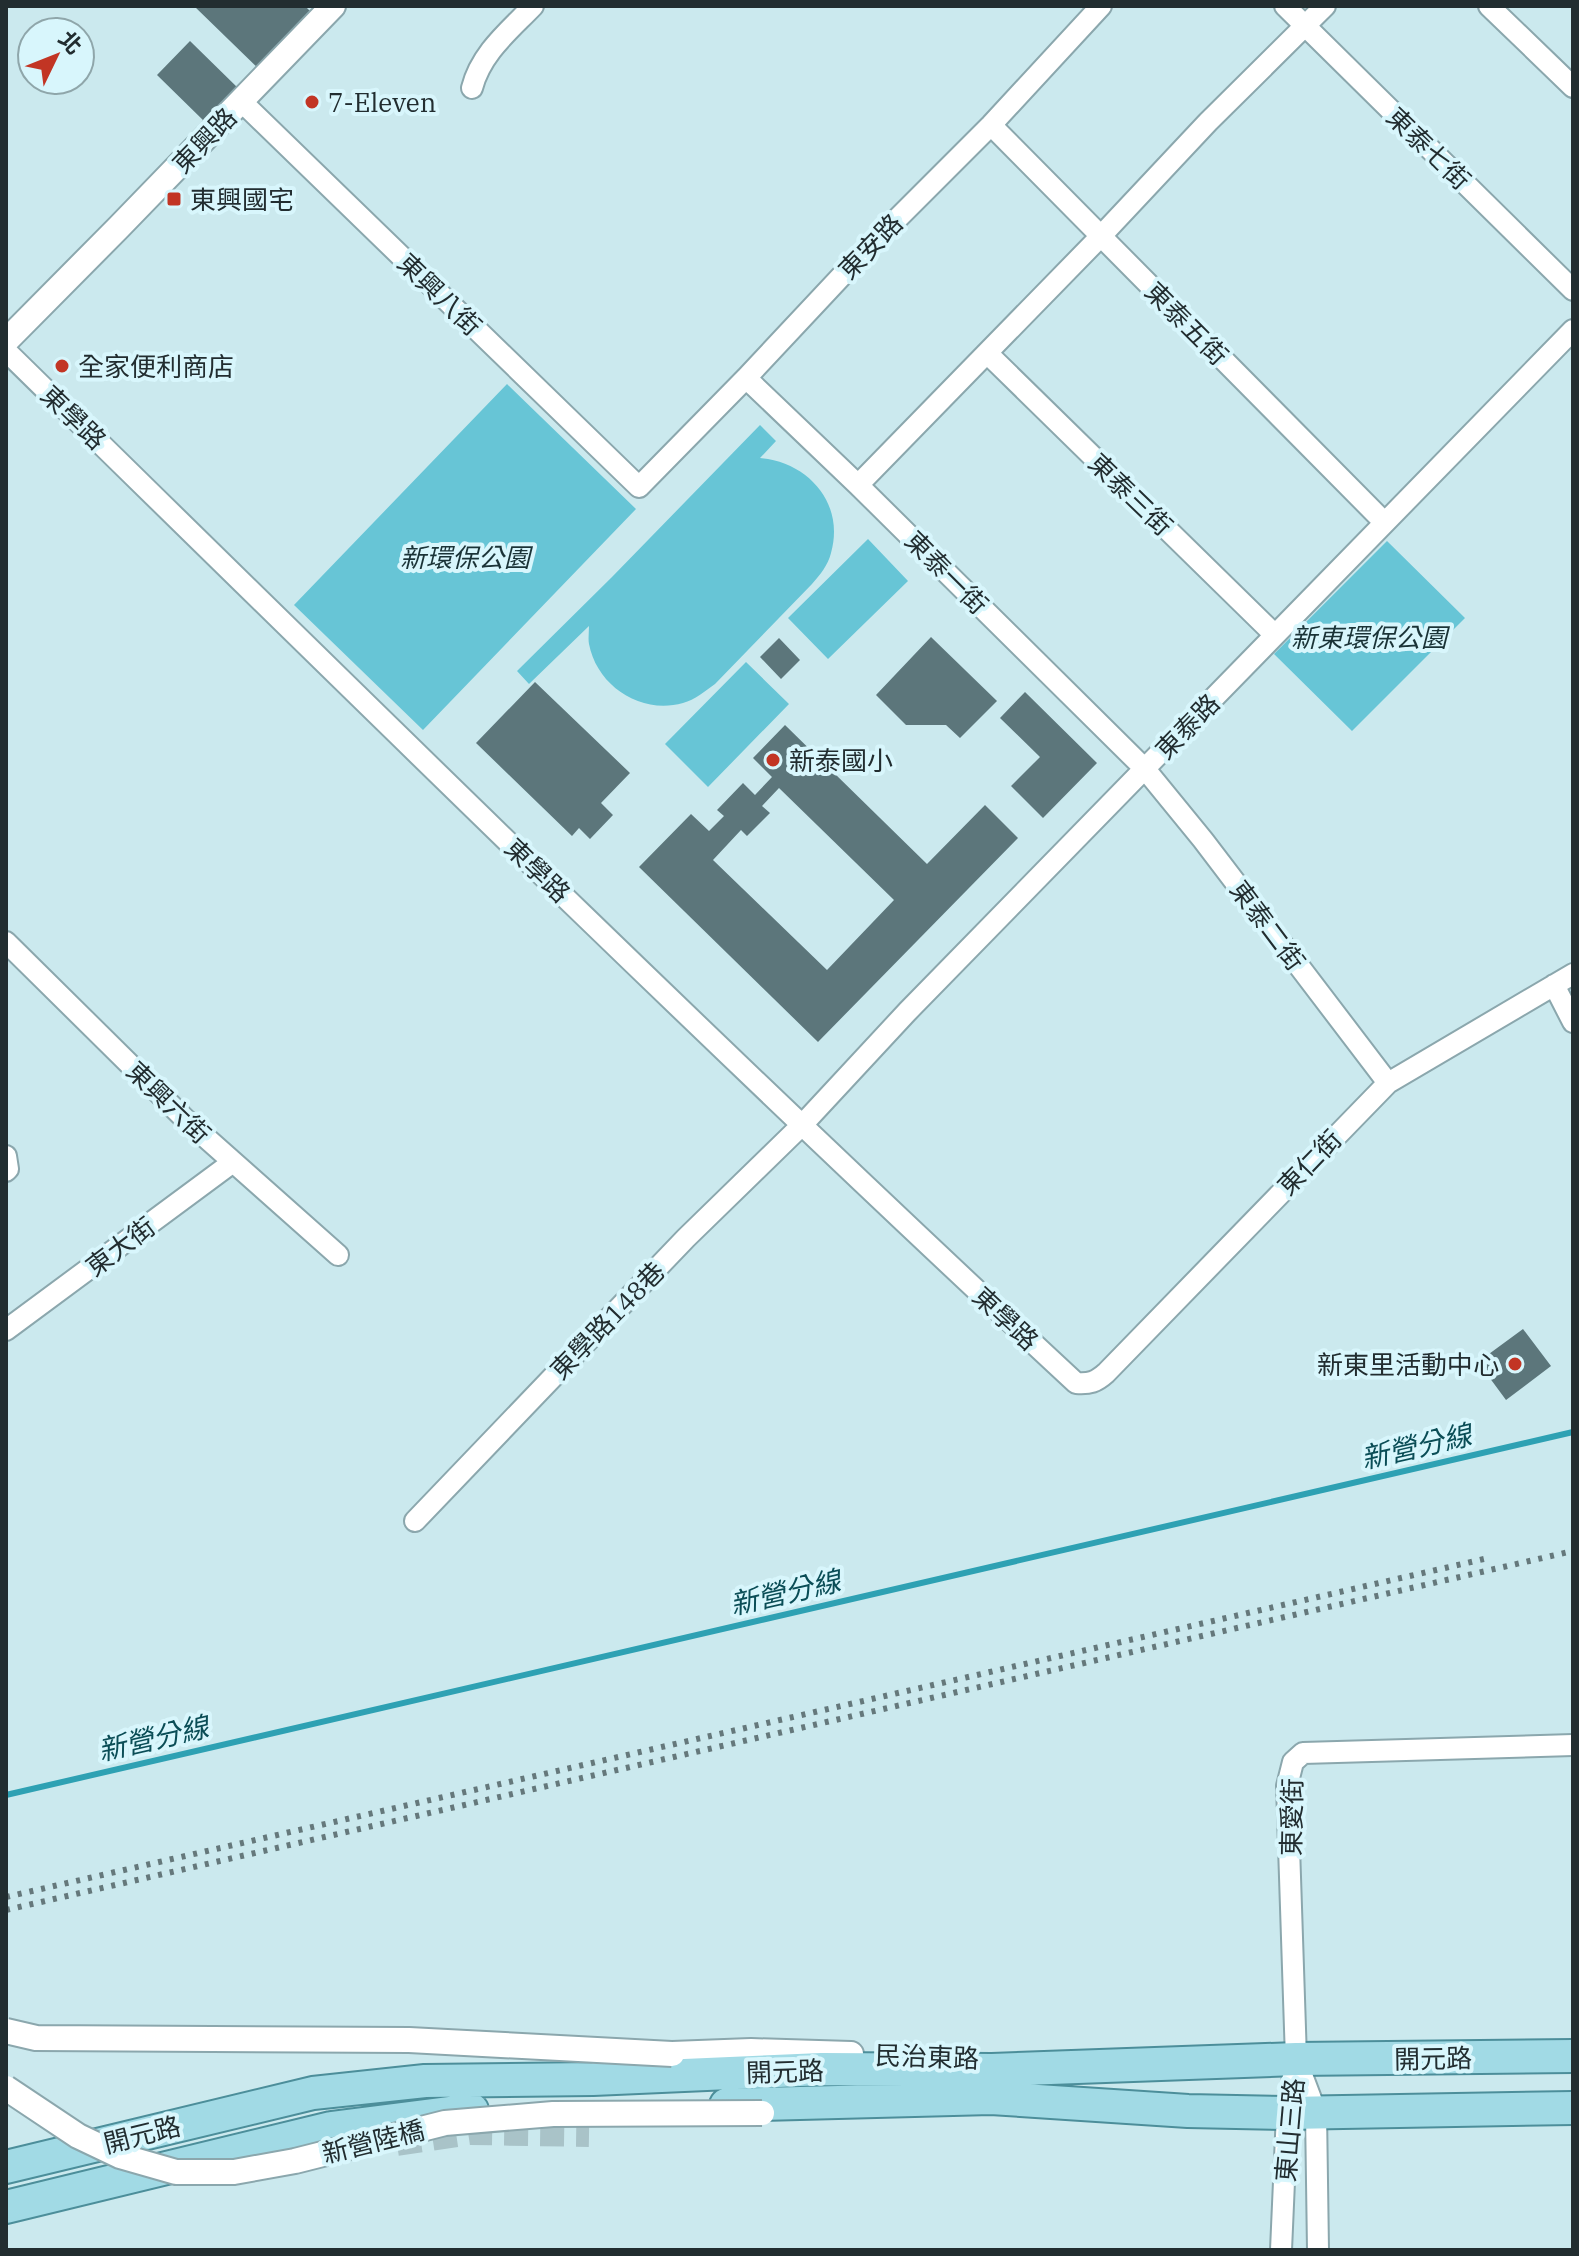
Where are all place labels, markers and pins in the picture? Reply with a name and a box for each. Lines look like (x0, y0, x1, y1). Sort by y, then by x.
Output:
place label: 7-Eleven (328, 85, 436, 119)
marker: 7-Eleven (303, 93, 321, 111)
place label: 東興國宅 (190, 182, 294, 216)
marker: 東興國宅 (165, 190, 183, 208)
place label: 全家便利商店 (78, 349, 234, 383)
marker: 全家便利商店 (53, 357, 71, 375)
place label: 新泰國小 (789, 743, 893, 777)
marker: 新泰國小 (764, 751, 782, 769)
place label: 新東里活動中心 (1317, 1347, 1499, 1381)
marker: 新東里活動中心 (1506, 1355, 1524, 1373)

